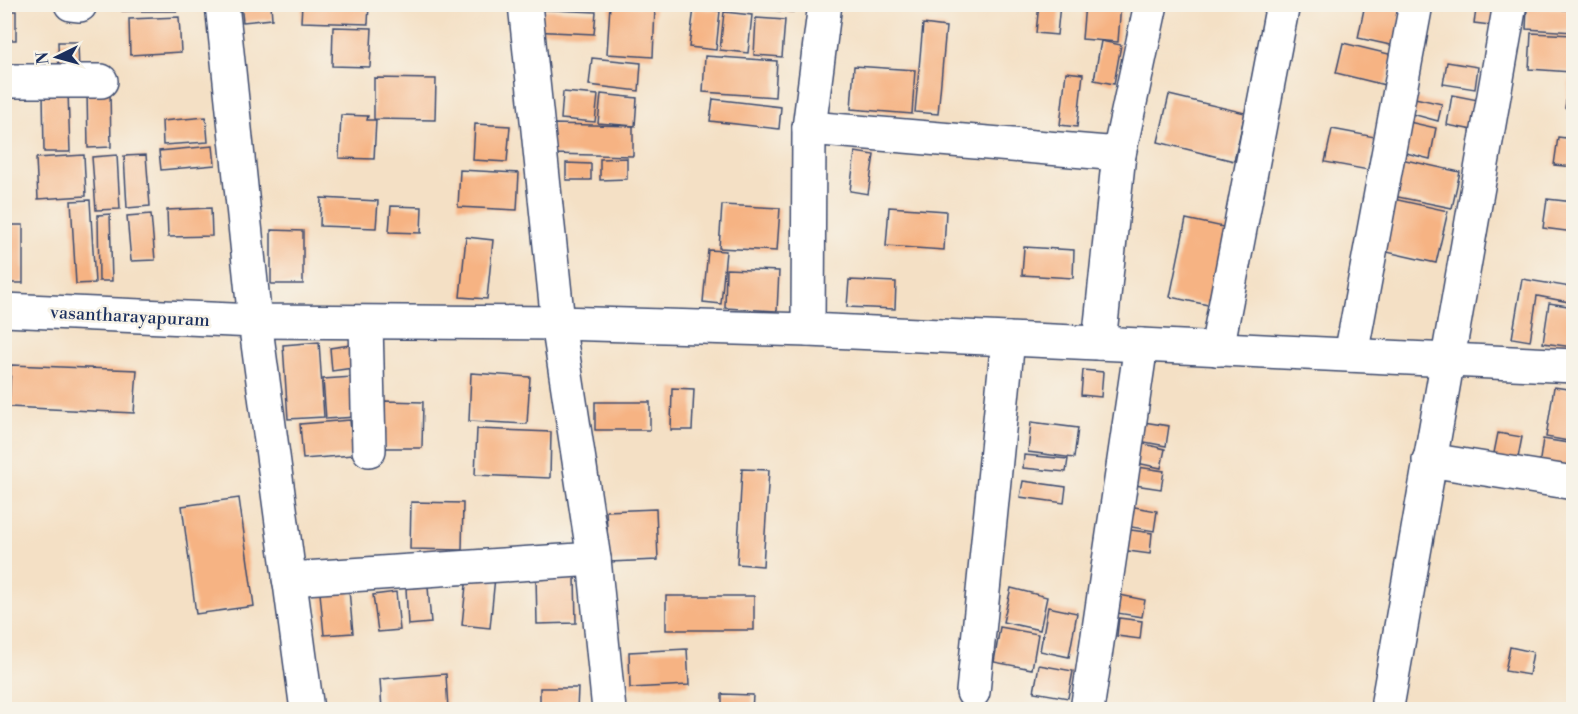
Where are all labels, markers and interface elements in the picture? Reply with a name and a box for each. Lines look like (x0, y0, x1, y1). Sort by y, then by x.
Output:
north arrow (27, 27, 87, 87)
text: N (33, 51, 54, 65)
street label: vasantharayapuram (49, 301, 211, 332)

